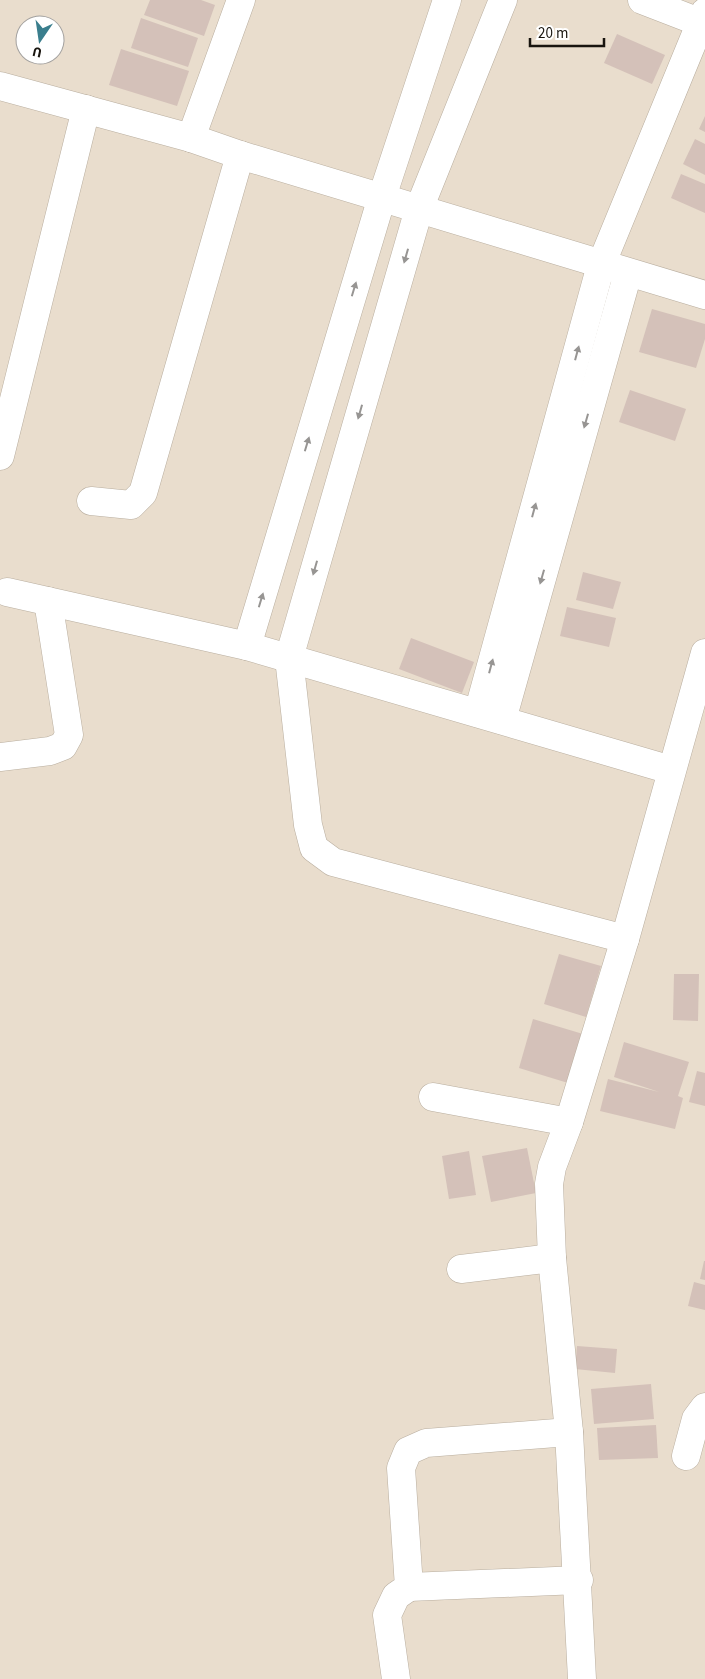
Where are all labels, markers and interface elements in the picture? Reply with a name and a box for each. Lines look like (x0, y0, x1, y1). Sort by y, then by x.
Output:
north arrow (15, 15, 65, 65)
scale bar (530, 15, 604, 47)
text: 20 m (538, 23, 568, 44)
text: U (31, 41, 44, 62)
one-way arrow (401, 249, 409, 264)
one-way arrow (351, 281, 359, 296)
one-way arrow (573, 345, 581, 360)
one-way arrow (356, 405, 364, 420)
one-way arrow (582, 414, 590, 429)
one-way arrow (304, 437, 312, 452)
one-way arrow (530, 502, 538, 517)
one-way arrow (311, 561, 319, 576)
one-way arrow (538, 570, 546, 585)
one-way arrow (257, 592, 265, 607)
one-way arrow (487, 659, 495, 674)

